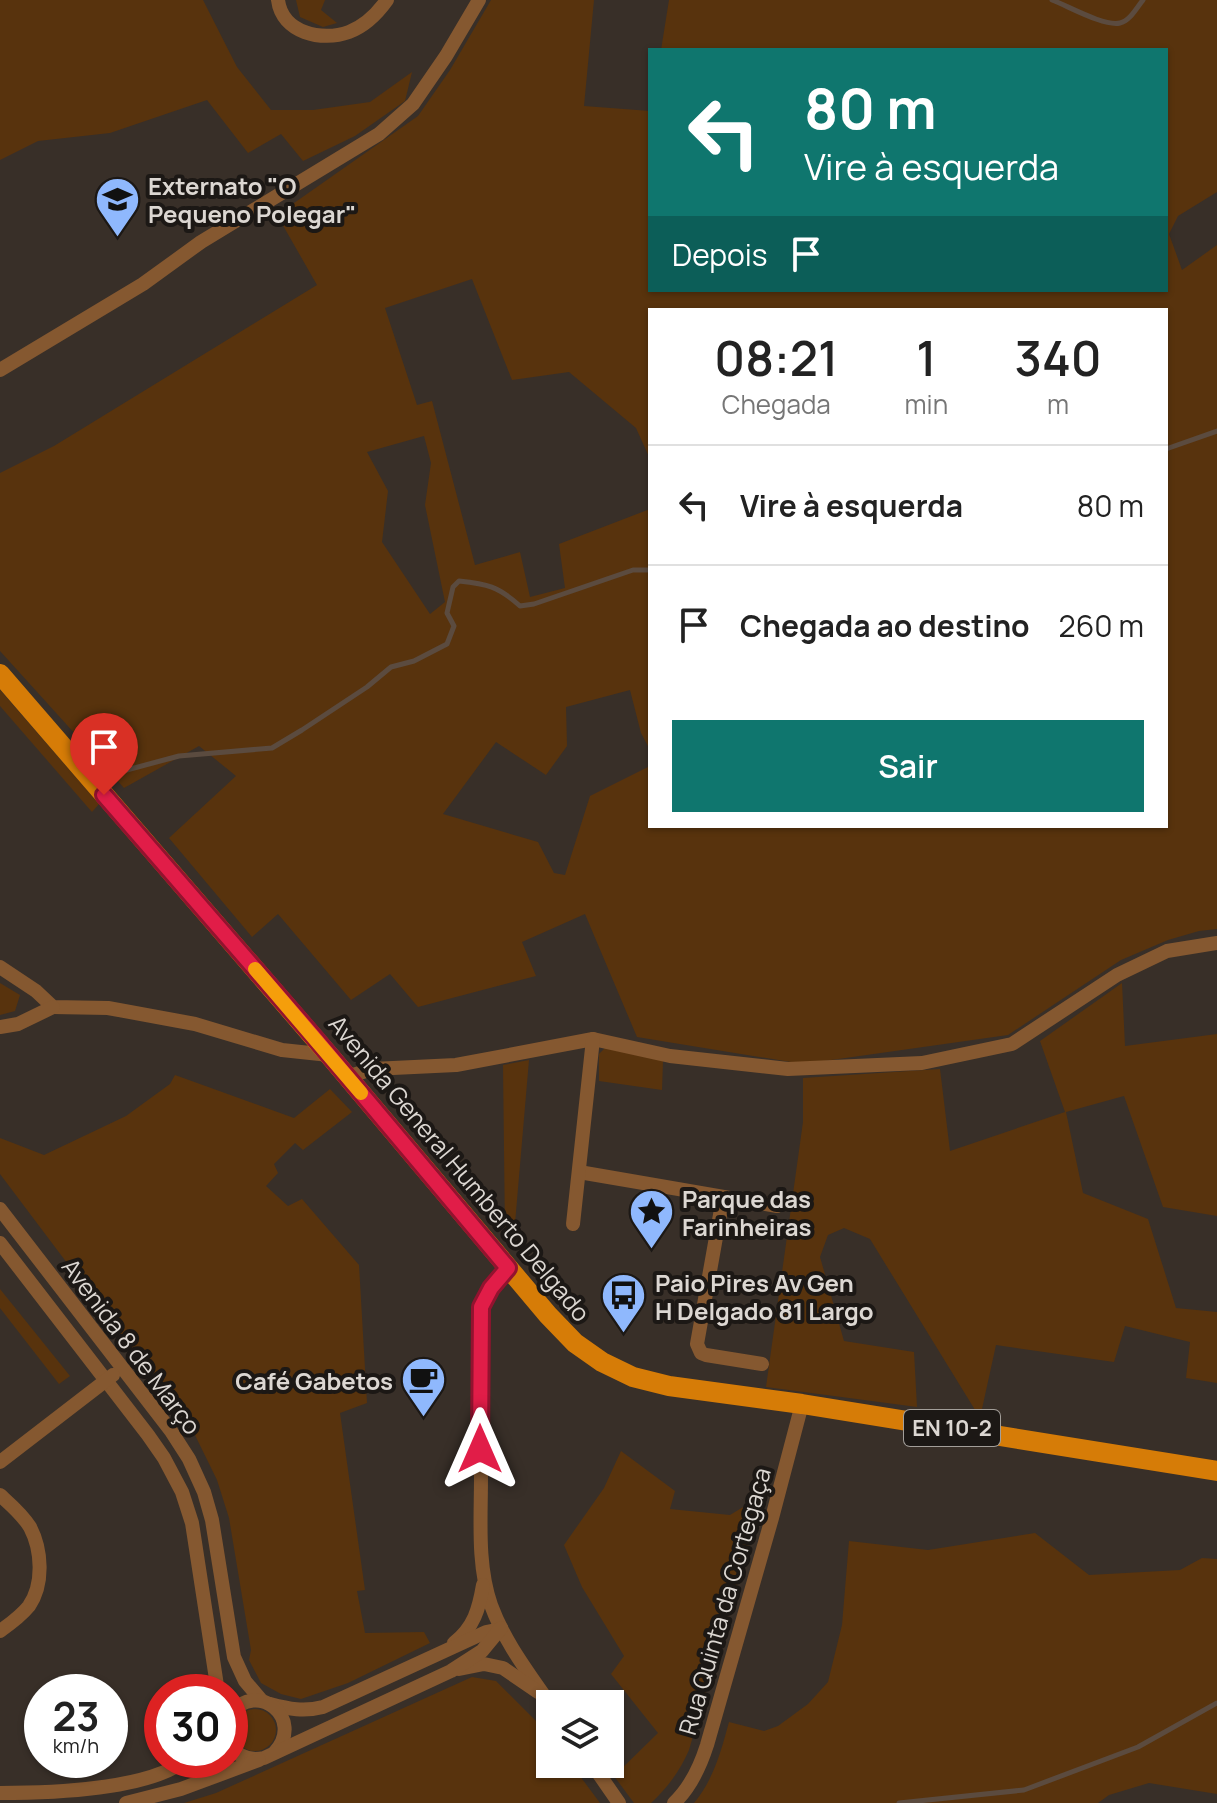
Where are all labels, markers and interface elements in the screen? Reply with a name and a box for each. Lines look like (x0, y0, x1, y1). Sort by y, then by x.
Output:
text: 80 m (804, 69, 937, 146)
icon: left (672, 80, 776, 184)
text: Vire à esquerda (804, 142, 1059, 191)
place label: Externato "O Pequeno Polegar" (148, 169, 356, 230)
school or university icon: Externato "O Pequeno Polegar" (93, 175, 141, 238)
icon: arrive (784, 232, 828, 276)
text: Depois (672, 234, 768, 275)
text: 08:21 (714, 325, 838, 390)
text: 1 (916, 325, 936, 390)
text: 340 (1014, 325, 1102, 390)
text: Chegada (722, 386, 831, 422)
text: min (905, 386, 948, 422)
text: m (1047, 386, 1069, 422)
icon: left (672, 483, 716, 527)
text: Vire à esquerda (740, 485, 963, 526)
text: 80 m (1077, 485, 1144, 526)
icon: arrive (672, 603, 716, 647)
text: Chegada ao destino (740, 605, 1030, 646)
text: 260 m (1059, 605, 1144, 646)
pin (70, 713, 138, 795)
button: Sair (672, 720, 1144, 812)
icon: arrive (82, 725, 126, 769)
street label: Avenida General Humberto Delgado (322, 1008, 598, 1328)
place label: Parque das Farinheiras (682, 1182, 812, 1243)
place icon: Parque das Farinheiras (627, 1188, 675, 1251)
street label: Avenida 8 de Março (55, 1251, 209, 1441)
place label: Paio Pires Av Gen H Delgado 81 Largo (655, 1266, 874, 1327)
bus stop icon: Paio Pires Av Gen H Delgado 81 Largo (600, 1272, 648, 1335)
cafe icon: Café Gabetos (400, 1356, 448, 1419)
place label: Café Gabetos (235, 1364, 393, 1397)
position arrow (438, 1407, 522, 1491)
road number: EN 10-2 (904, 1410, 1000, 1446)
street label: Rua Quinta da Cortegaça (670, 1464, 778, 1738)
speed limit sign: 30 (144, 1674, 248, 1778)
text: 23 (52, 1688, 100, 1743)
map controls (536, 1690, 624, 1778)
button: layers (536, 1690, 624, 1778)
text: km/h (53, 1732, 99, 1759)

